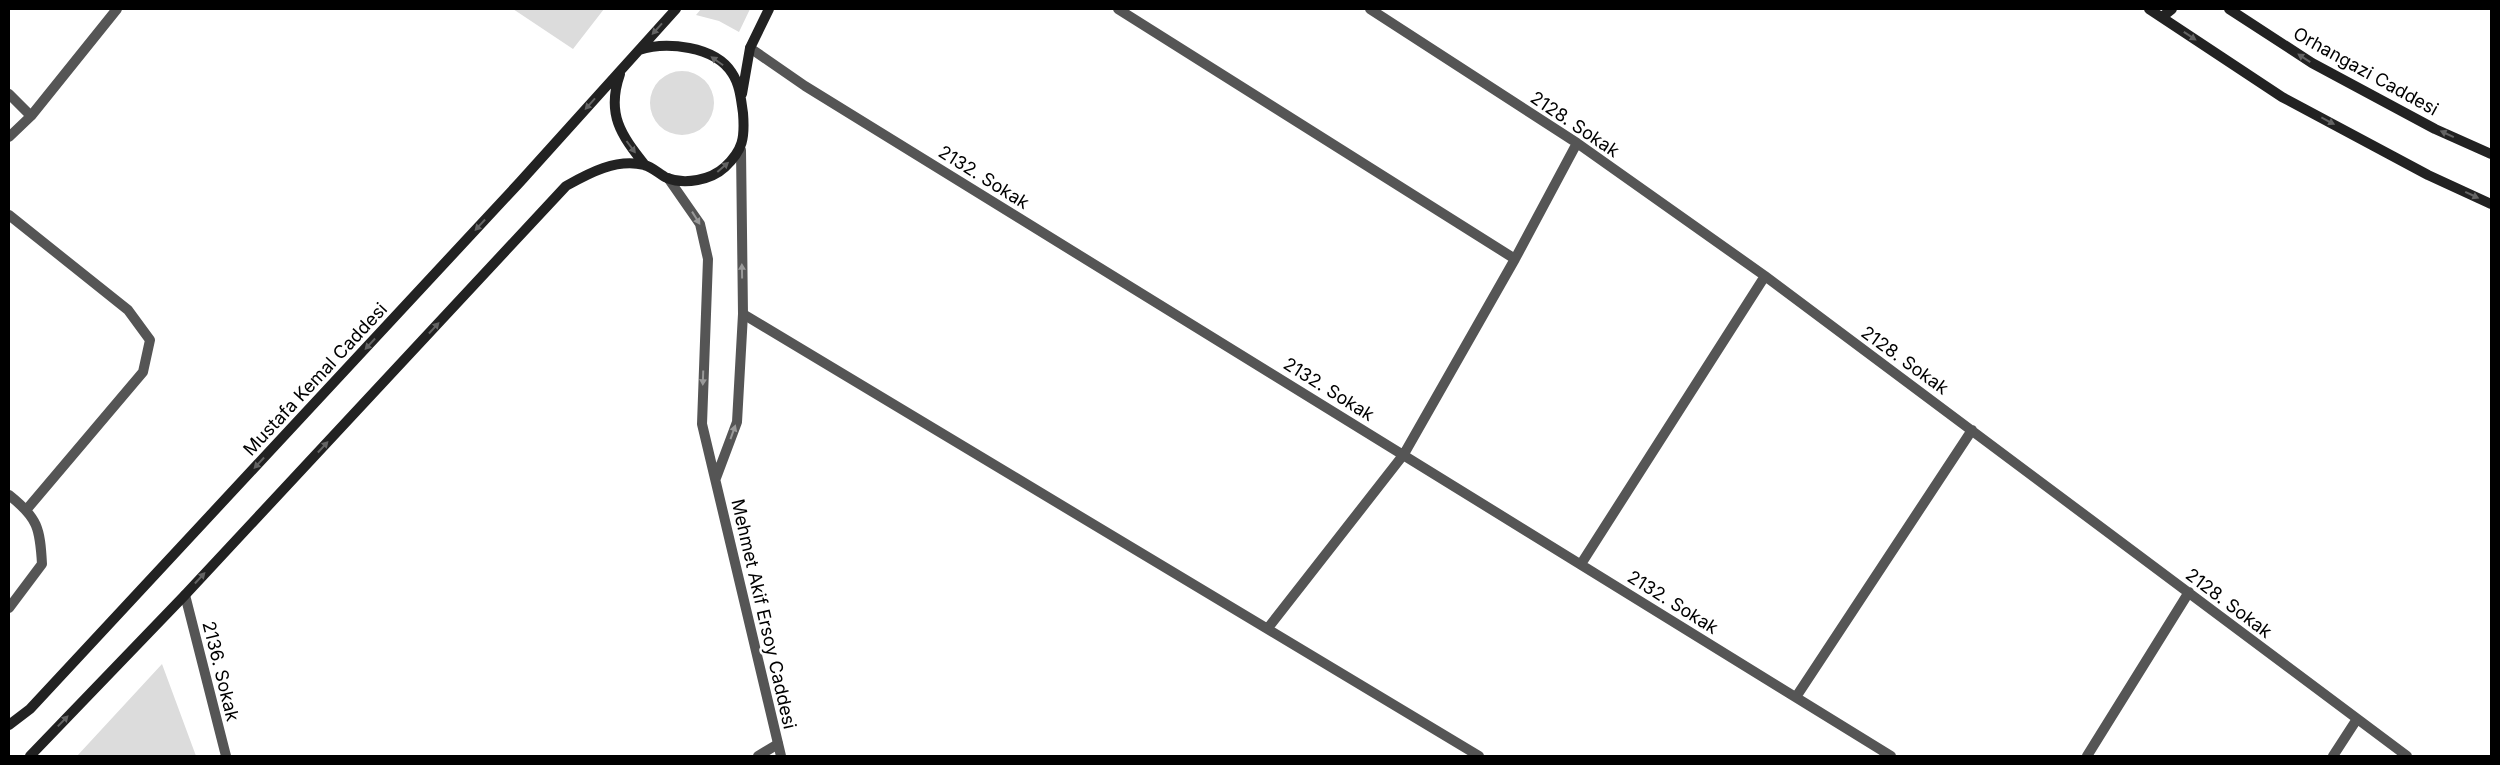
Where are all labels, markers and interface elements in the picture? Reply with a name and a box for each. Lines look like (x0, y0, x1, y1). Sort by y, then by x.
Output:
street label: Orhangazi Caddesi (2290, 22, 2442, 120)
one-way arrow (651, 23, 663, 35)
one-way arrow (2183, 31, 2197, 41)
one-way arrow (2297, 53, 2310, 62)
one-way arrow (710, 56, 723, 66)
street label: 2128. Sokak (1527, 87, 1623, 161)
one-way arrow (584, 98, 595, 111)
one-way arrow (2321, 117, 2334, 126)
one-way arrow (2440, 130, 2454, 138)
one-way arrow (626, 140, 636, 154)
street label: 2132. Sokak (935, 141, 1033, 213)
one-way arrow (717, 162, 730, 173)
one-way arrow (2465, 192, 2479, 200)
one-way arrow (691, 211, 701, 224)
one-way arrow (474, 218, 486, 230)
one-way arrow (738, 263, 746, 279)
street label: Mustafa Kemal Caddesi (239, 298, 391, 460)
street label: 2128. Sokak (1857, 321, 1953, 399)
one-way arrow (428, 322, 440, 334)
one-way arrow (364, 337, 376, 349)
street label: 2132. Sokak (1280, 353, 1378, 425)
one-way arrow (699, 370, 707, 386)
one-way arrow (730, 425, 737, 440)
one-way arrow (317, 441, 329, 453)
one-way arrow (253, 456, 265, 468)
street label: Mehmet Akif Ersoy Caddesi (727, 497, 801, 731)
street label: 2128. Sokak (2182, 564, 2276, 642)
street label: 2132. Sokak (1624, 566, 1722, 638)
one-way arrow (194, 573, 206, 585)
street label: 2136. Sokak (198, 619, 244, 723)
one-way arrow (57, 715, 69, 727)

